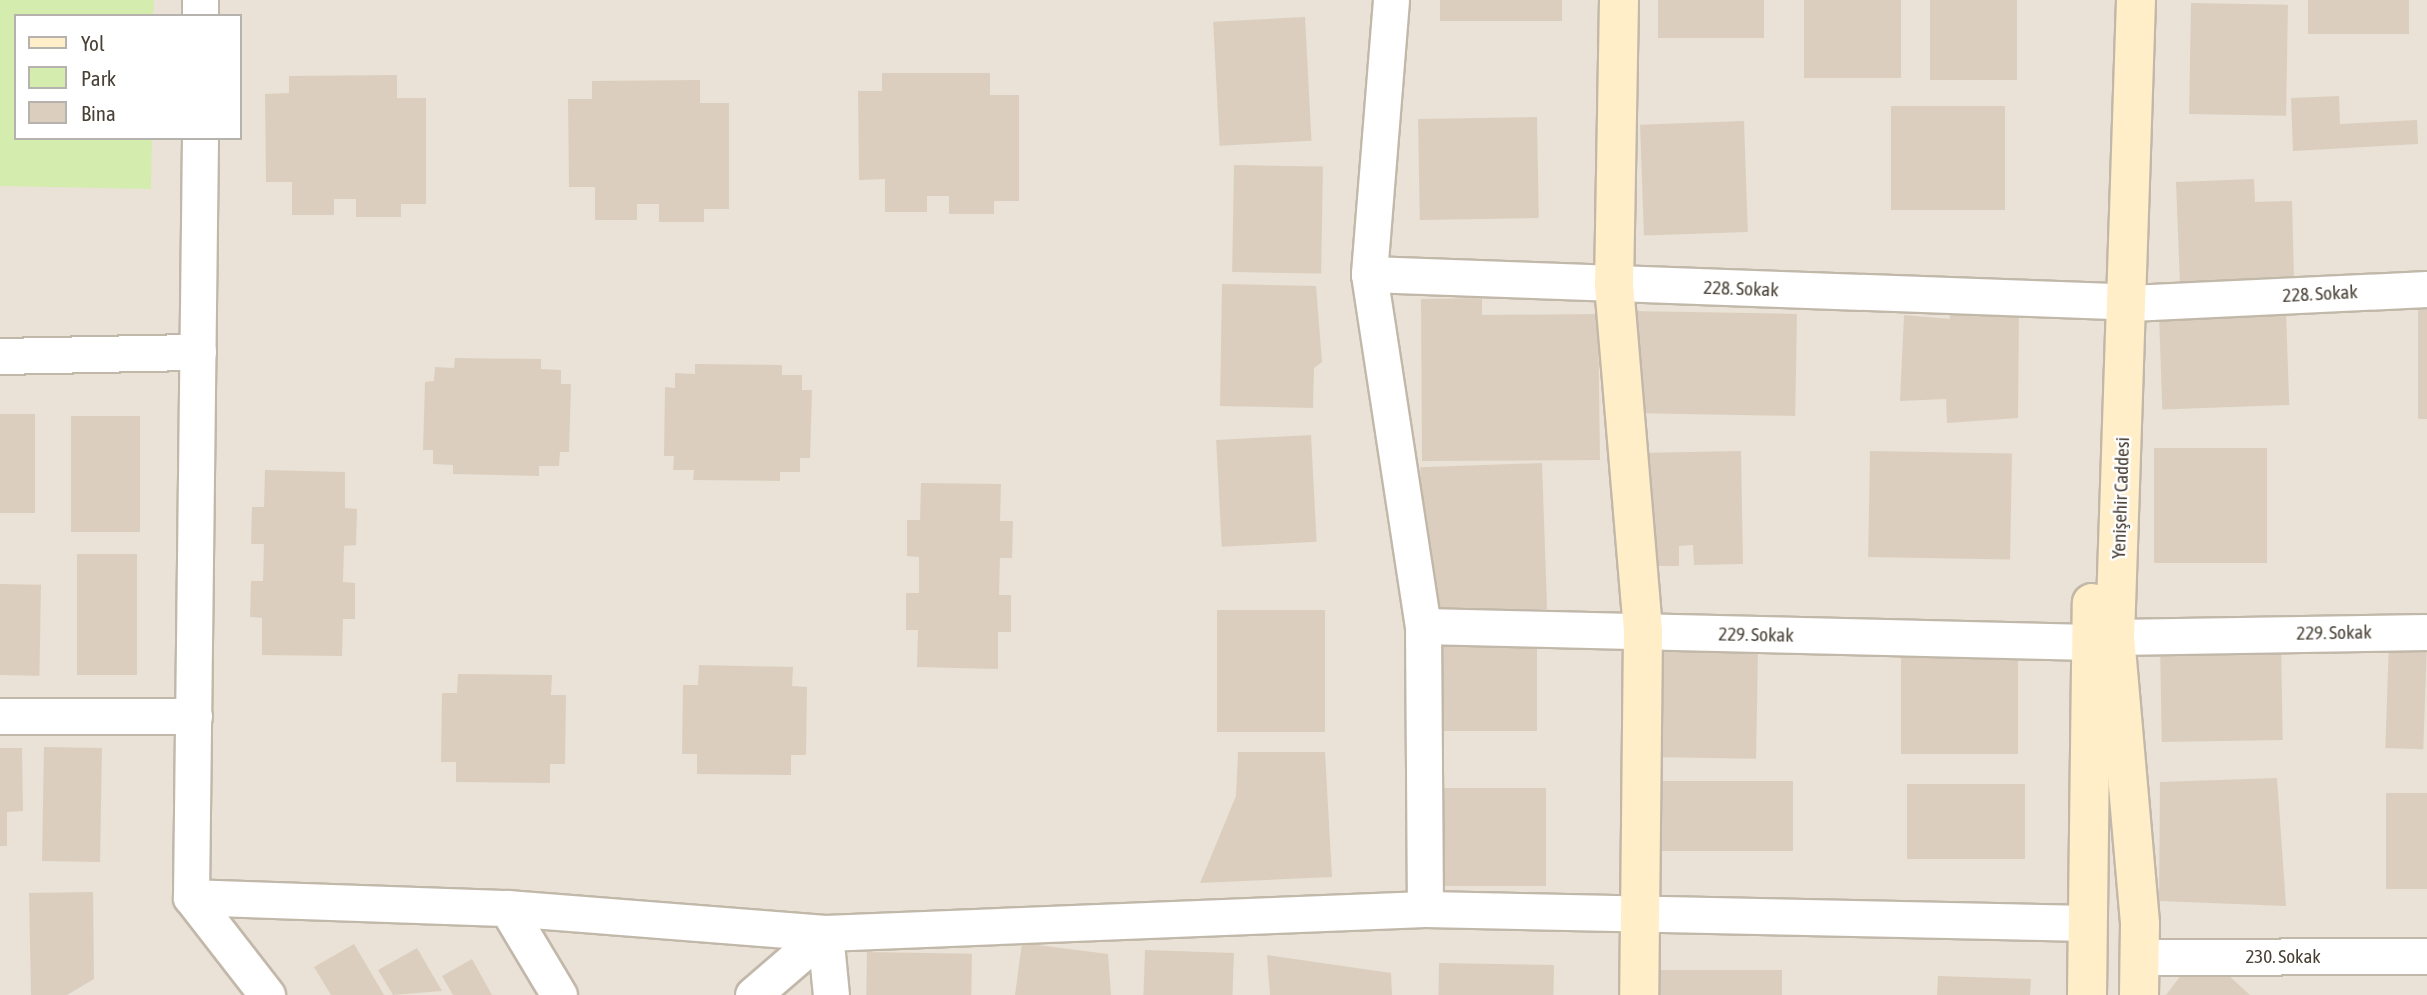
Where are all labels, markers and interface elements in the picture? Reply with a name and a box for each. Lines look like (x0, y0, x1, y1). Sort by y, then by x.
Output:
legend (14, 14, 242, 140)
text: Yol (81, 31, 105, 55)
text: Park (81, 66, 116, 90)
text: Bina (81, 101, 116, 125)
street label: 228. Sokak (1703, 276, 1779, 302)
street label: 228. Sokak (2282, 281, 2358, 307)
street label: Yenişehir Caddesi (2107, 437, 2135, 559)
street label: 229. Sokak (2296, 621, 2372, 645)
street label: 229. Sokak (1718, 623, 1794, 647)
street label: 230. Sokak (2245, 946, 2321, 968)

